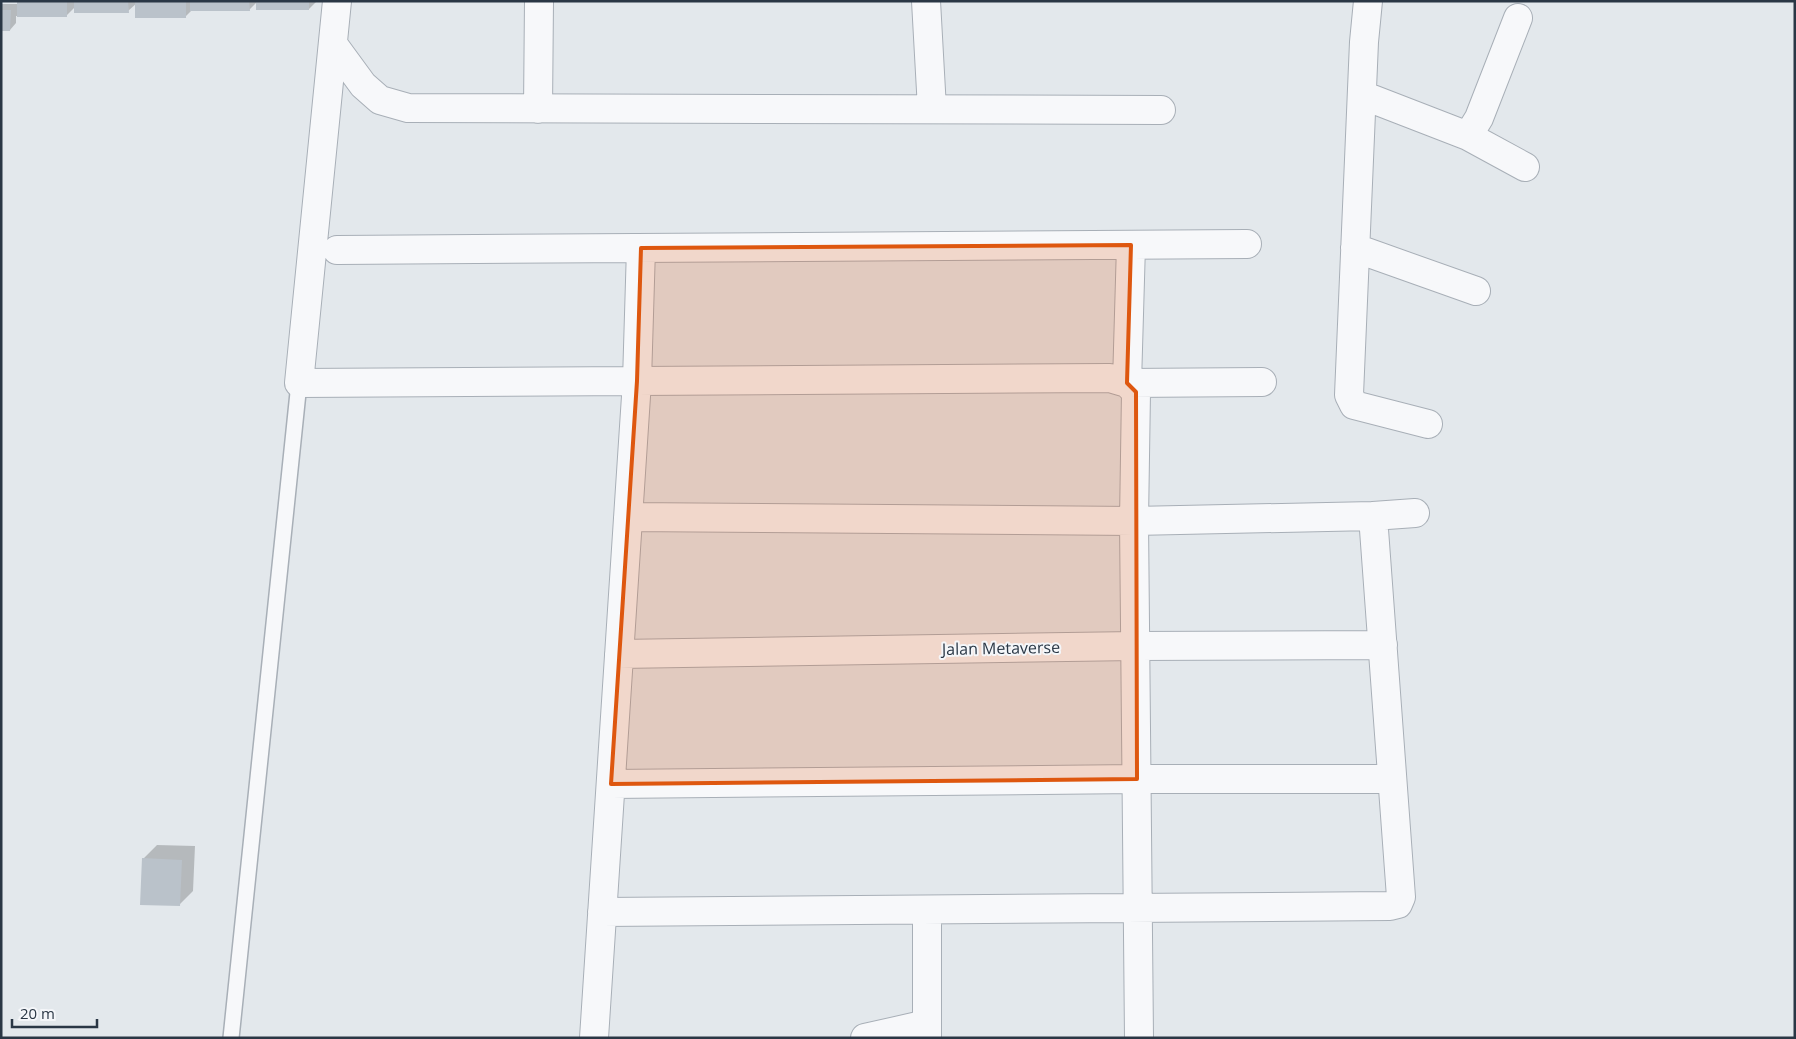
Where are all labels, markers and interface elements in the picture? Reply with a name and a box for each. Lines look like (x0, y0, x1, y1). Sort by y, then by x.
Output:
street label: Jalan Metaverse (940, 636, 1060, 660)
scale bar (12, 996, 98, 1028)
text: 20 m (20, 1003, 55, 1023)

